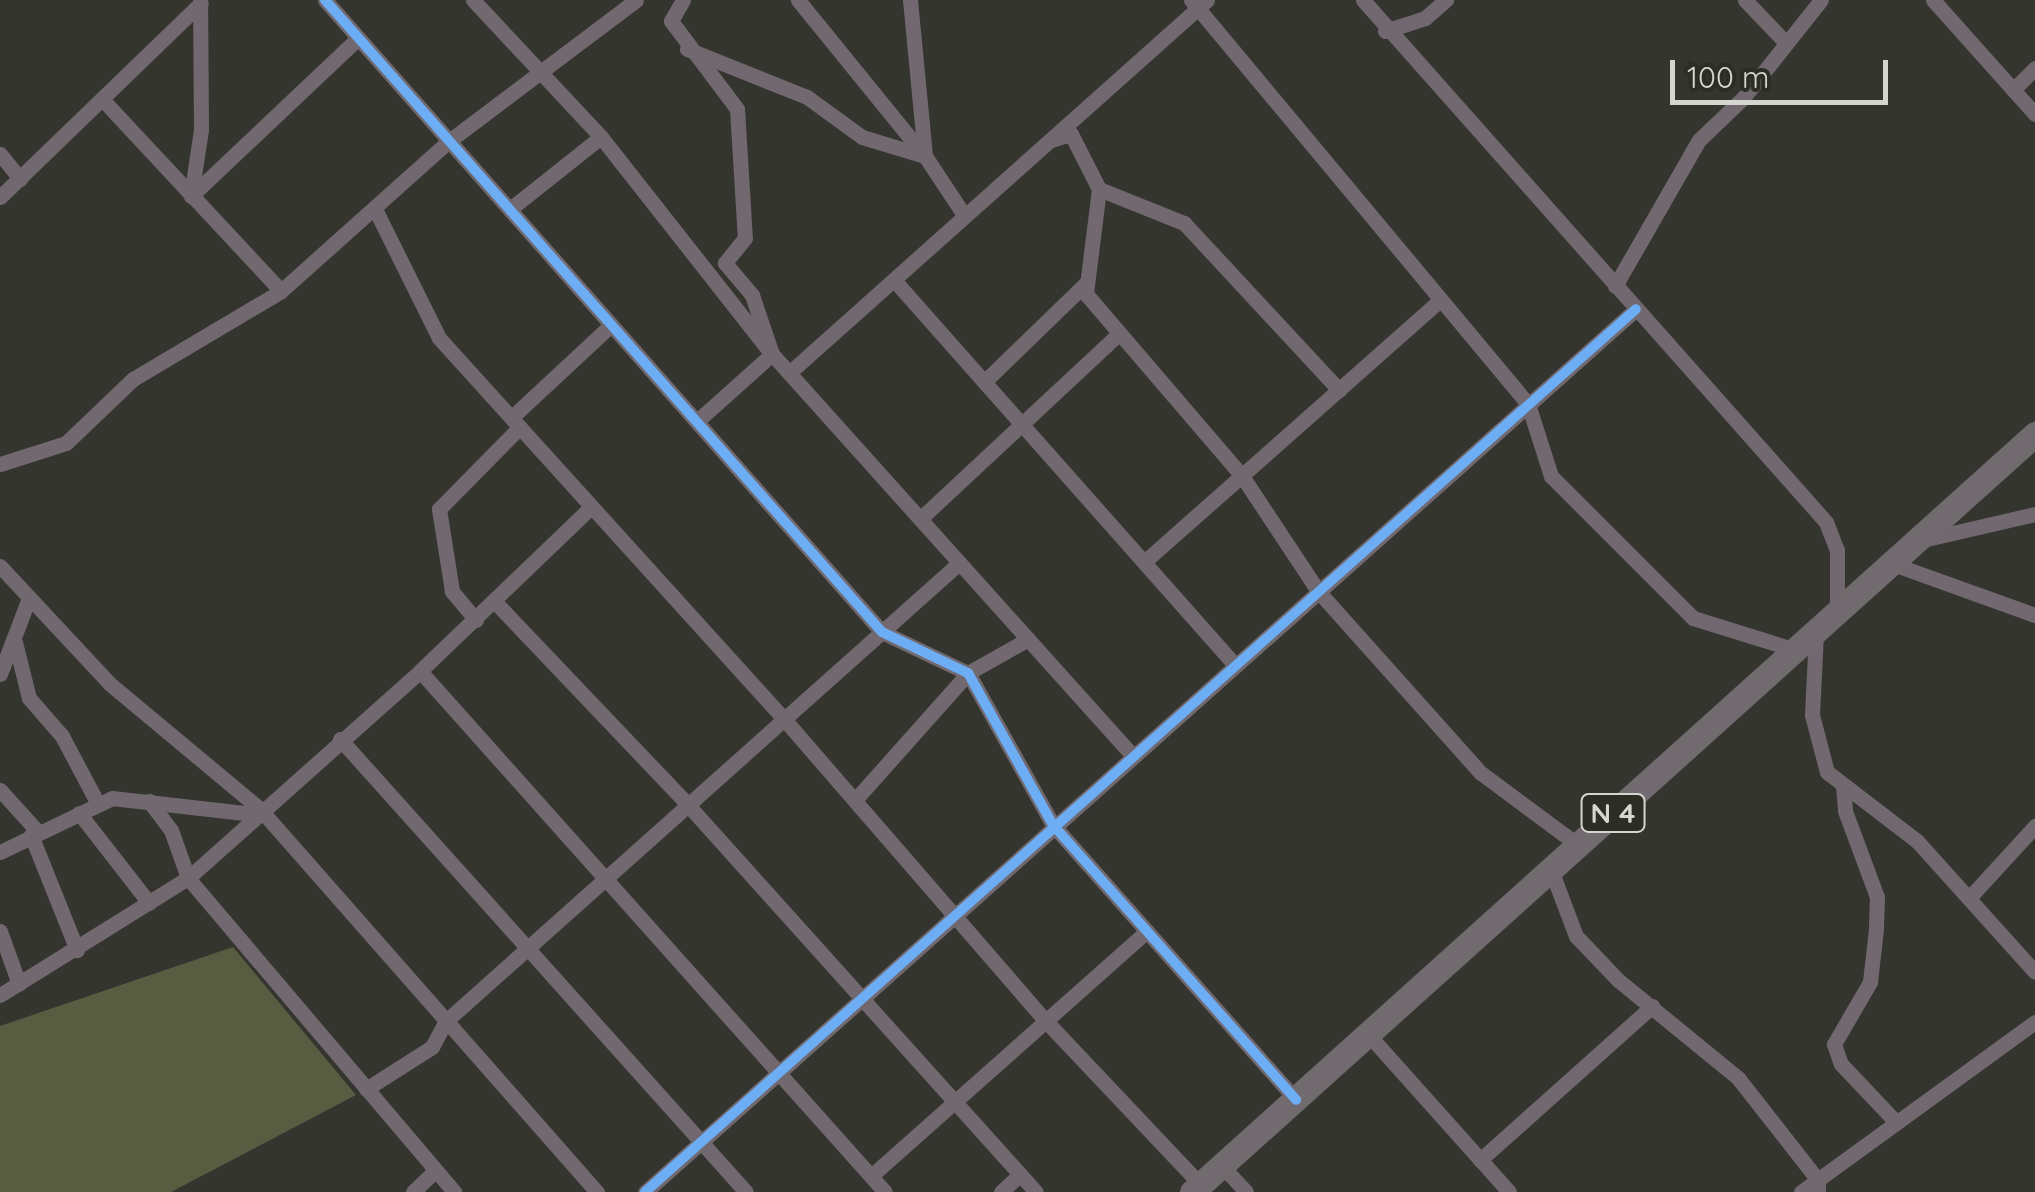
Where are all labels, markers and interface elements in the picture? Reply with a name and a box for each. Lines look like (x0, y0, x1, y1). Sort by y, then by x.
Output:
scale bar (1675, 40, 1892, 102)
text: 100 m (1687, 58, 1769, 96)
road number: N 4 (1580, 790, 1646, 836)

